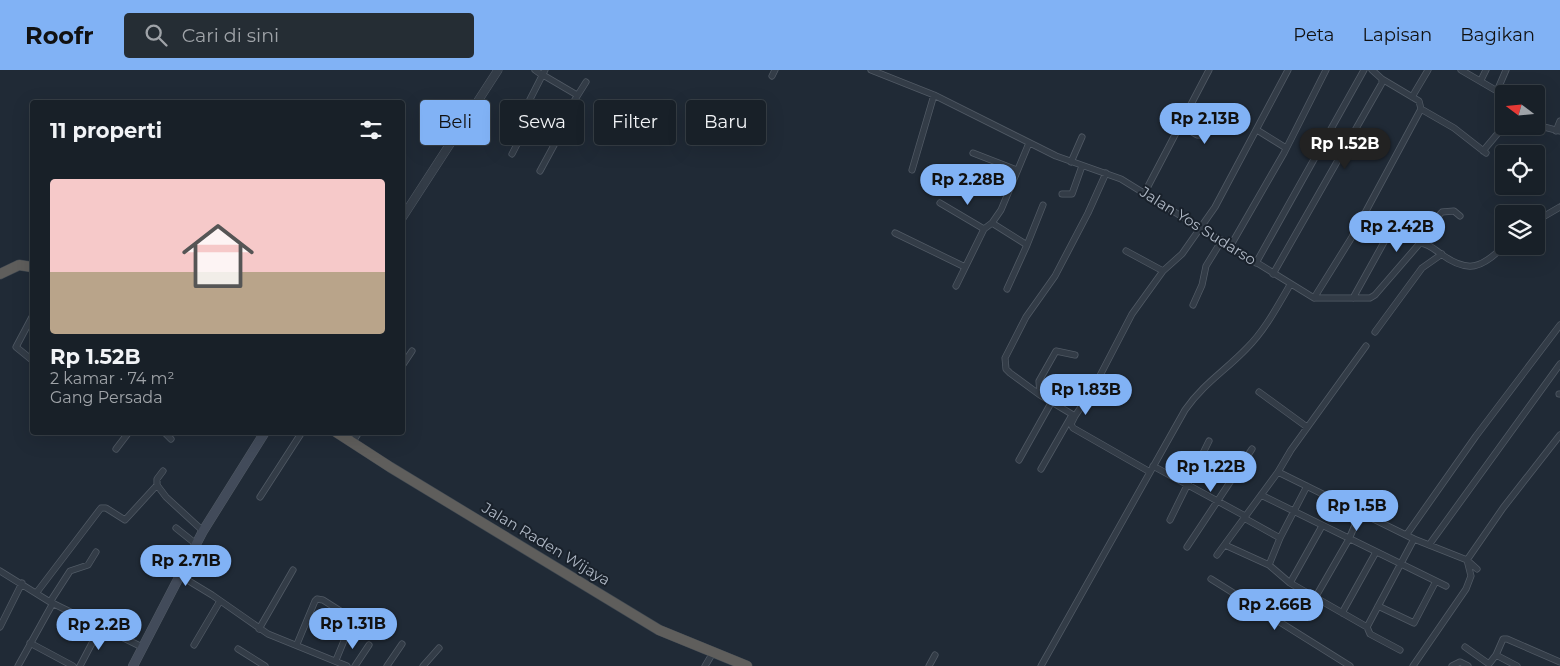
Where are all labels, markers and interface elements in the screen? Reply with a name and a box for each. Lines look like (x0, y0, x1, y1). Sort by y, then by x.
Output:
search box (124, 13, 474, 58)
text: Roofr (25, 21, 94, 50)
icon: search (142, 21, 170, 49)
text: Cari di sini (182, 24, 279, 47)
text: Peta (1293, 24, 1334, 46)
text: Lapisan (1362, 24, 1432, 46)
text: Bagikan (1460, 24, 1535, 46)
north arrow (1495, 85, 1545, 135)
map controls (1495, 85, 1545, 255)
chip: Beli (420, 100, 490, 145)
chip: Sewa (500, 100, 584, 145)
chip: Filter (594, 100, 676, 145)
chip: Baru (686, 100, 766, 145)
pin: Rp 2.13B (1153, 102, 1257, 145)
text: Rp 2.13B (1171, 109, 1239, 128)
icon: filters (357, 116, 385, 144)
text: 11 properti (50, 118, 162, 143)
pin: Rp 1.52B (1293, 128, 1397, 170)
text: Rp 1.52B (1311, 134, 1379, 153)
button: locate (1495, 145, 1545, 195)
pin: Rp 2.28B (916, 164, 1020, 206)
text: Rp 2.28B (931, 170, 1005, 189)
street label: Jalan Yos Sudarso (1136, 182, 1260, 269)
button: layers (1495, 205, 1545, 255)
pin: Rp 2.42B (1345, 210, 1449, 253)
icon: home (173, 211, 263, 301)
text: Rp 2.42B (1360, 217, 1434, 236)
text: Rp 1.52B (50, 344, 140, 369)
text: 2 kamar · 74 m² (50, 369, 174, 388)
pin: Rp 1.83B (1034, 374, 1138, 416)
text: Rp 1.83B (1051, 380, 1121, 399)
text: Gang Persada (50, 388, 163, 407)
pin: Rp 1.22B (1159, 450, 1263, 493)
text: Rp 1.22B (1176, 457, 1246, 476)
pin: Rp 1.5B (1311, 490, 1403, 532)
text: Rp 1.5B (1327, 496, 1387, 515)
street label: Jalan Raden Wijaya (478, 497, 614, 589)
pin: Rp 2.71B (134, 544, 238, 587)
text: Rp 2.71B (151, 551, 221, 570)
pin: Rp 2.66B (1223, 588, 1327, 631)
text: Rp 2.66B (1238, 595, 1312, 614)
pin: Rp 2.2B (53, 608, 145, 651)
pin: Rp 1.31B (301, 608, 405, 650)
text: Rp 1.31B (320, 614, 386, 633)
text: Rp 2.2B (68, 615, 130, 634)

